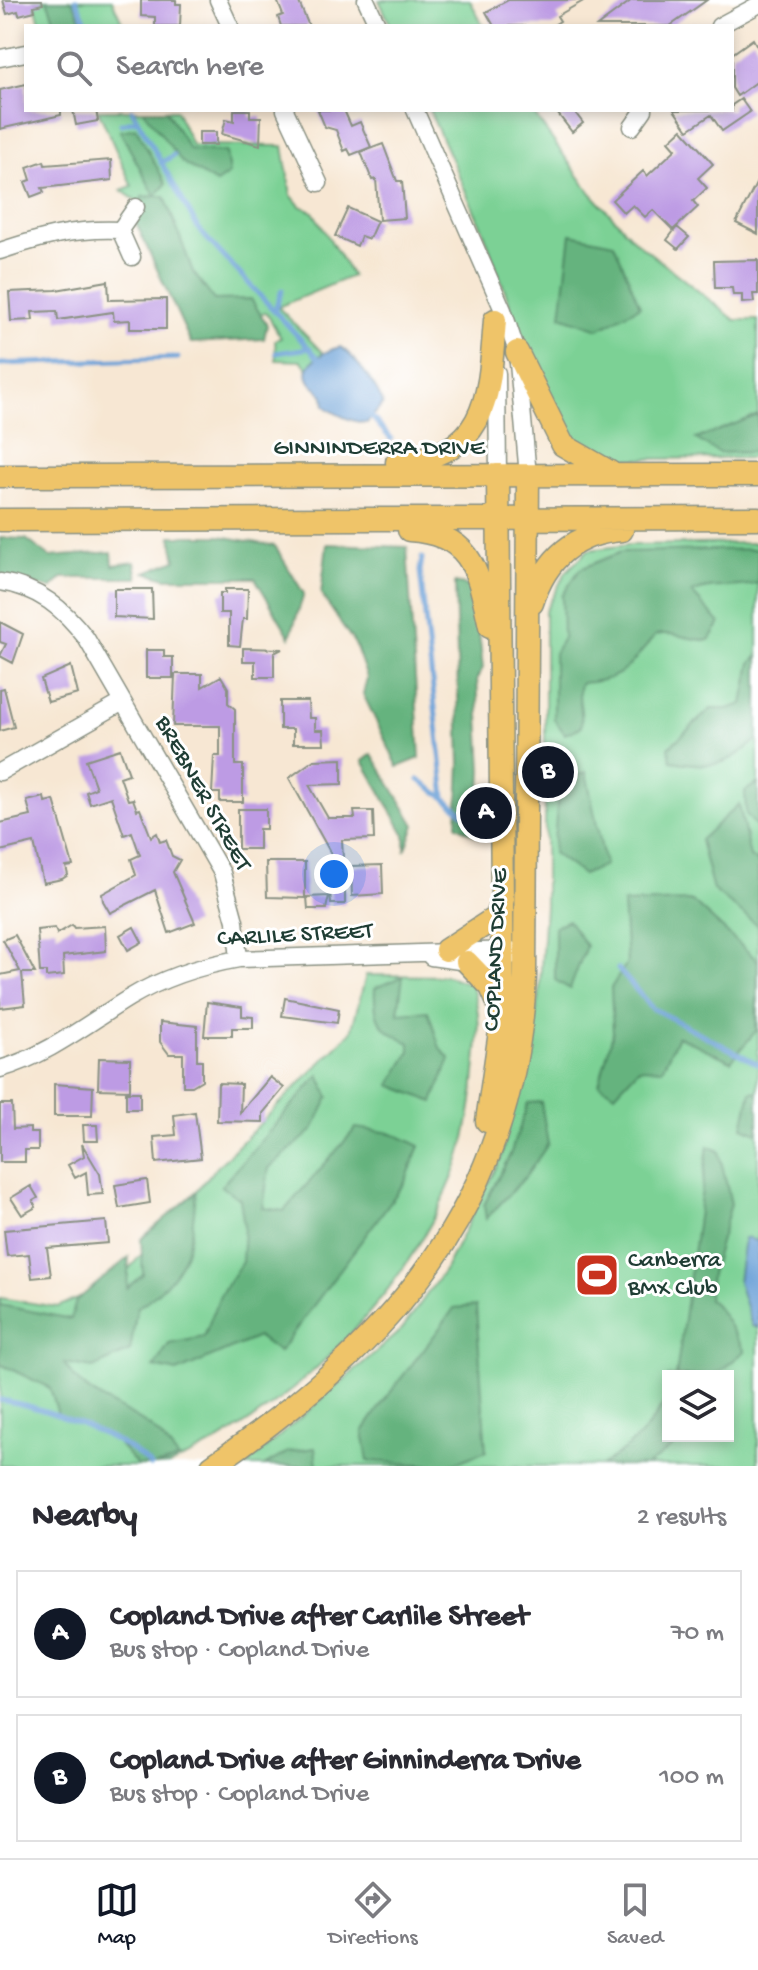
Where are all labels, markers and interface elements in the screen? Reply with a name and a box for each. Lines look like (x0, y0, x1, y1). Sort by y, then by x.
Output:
search box (24, 24, 734, 112)
icon: search (52, 46, 96, 90)
text: Search here (116, 51, 264, 86)
street label: GINNINDERRA DRIVE (273, 435, 486, 464)
street label: BREBNER STREET (147, 710, 257, 878)
pin: B (522, 742, 574, 802)
pin: A (460, 783, 512, 843)
your location (314, 854, 354, 894)
street label: COPLAND DRIVE (478, 867, 516, 1032)
street label: CARLILE STREET (216, 917, 375, 955)
place label: Canberra BMX Club (627, 1247, 722, 1304)
sports icon: Canberra BMX Club (573, 1251, 621, 1299)
map controls (662, 1370, 734, 1442)
button: layers (662, 1370, 734, 1442)
text: Nearby (32, 1498, 137, 1538)
text: 2 results (637, 1503, 726, 1534)
text: Copland Drive after Carlile Street (110, 1601, 528, 1636)
text: A (52, 1619, 68, 1650)
text: 70 m (671, 1619, 724, 1650)
text: Bus stop · Copland Drive (110, 1636, 369, 1667)
text: Copland Drive after Ginninderra Drive (110, 1745, 581, 1780)
text: B (53, 1763, 67, 1794)
text: 100 m (659, 1763, 724, 1794)
text: Bus stop · Copland Drive (110, 1780, 369, 1811)
tab: Map (95, 1878, 139, 1952)
tab: Directions (328, 1878, 418, 1952)
tab: Saved (607, 1878, 663, 1952)

